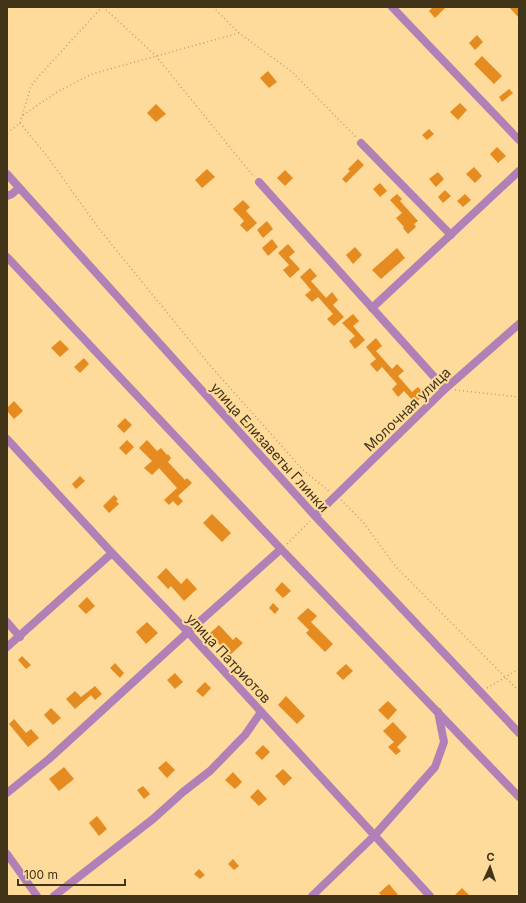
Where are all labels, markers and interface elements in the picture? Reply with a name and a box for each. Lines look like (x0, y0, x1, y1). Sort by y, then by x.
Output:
street label: Молочная улица (360, 364, 454, 454)
street label: улица Елизаветы Глинки (207, 379, 333, 515)
street label: улица Патриотов (183, 610, 275, 706)
north arrow (470, 847, 510, 887)
text: С (486, 850, 495, 864)
scale bar (18, 861, 125, 887)
text: 100 m (24, 867, 58, 882)

